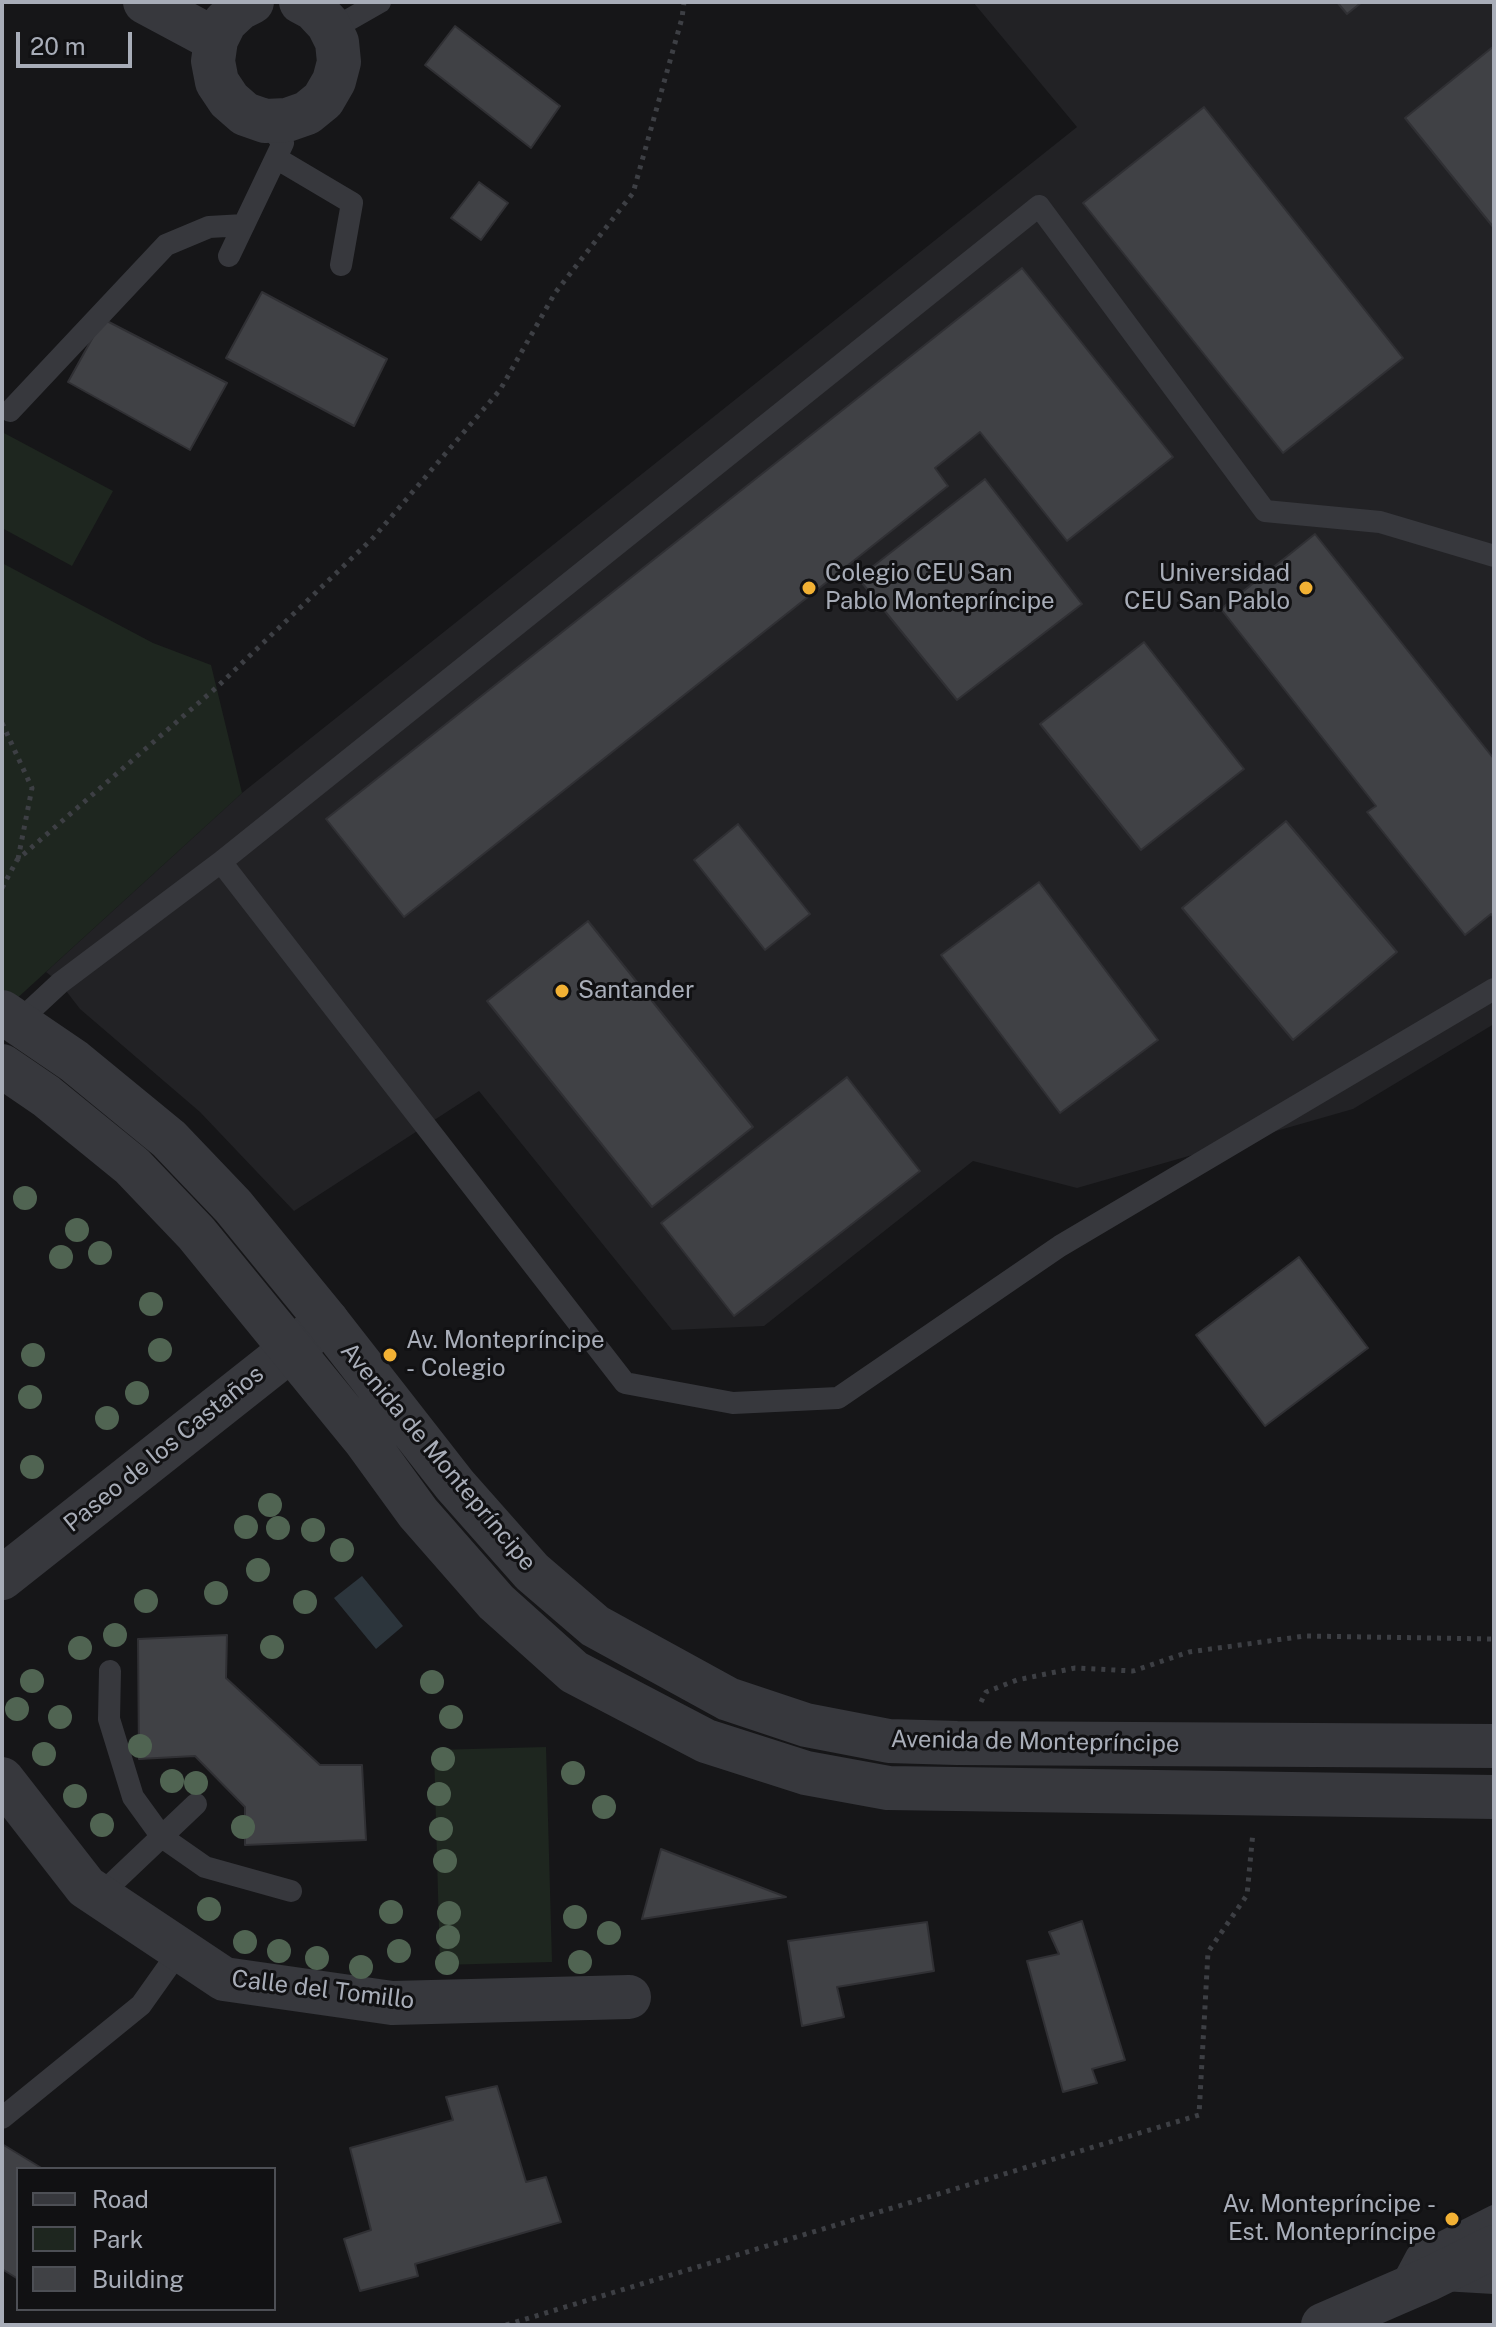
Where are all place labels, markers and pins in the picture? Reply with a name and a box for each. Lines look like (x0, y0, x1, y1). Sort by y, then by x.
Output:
place label: Colegio CEU San Pablo Montepríncipe (825, 560, 1055, 616)
place label: Universidad CEU San Pablo (1124, 560, 1290, 616)
marker: Colegio CEU San Pablo Montepríncipe (800, 579, 818, 597)
marker: Universidad CEU San Pablo (1297, 579, 1315, 597)
place label: Santander (578, 977, 694, 1005)
marker: Santander (553, 982, 571, 1000)
place label: Av. Montepríncipe - Colegio (406, 1327, 605, 1383)
marker: Av. Montepríncipe - Colegio (381, 1346, 399, 1364)
place label: Av. Montepríncipe - Est. Montepríncipe (1222, 2191, 1436, 2247)
marker: Av. Montepríncipe - Est. Montepríncipe (1443, 2210, 1461, 2228)

